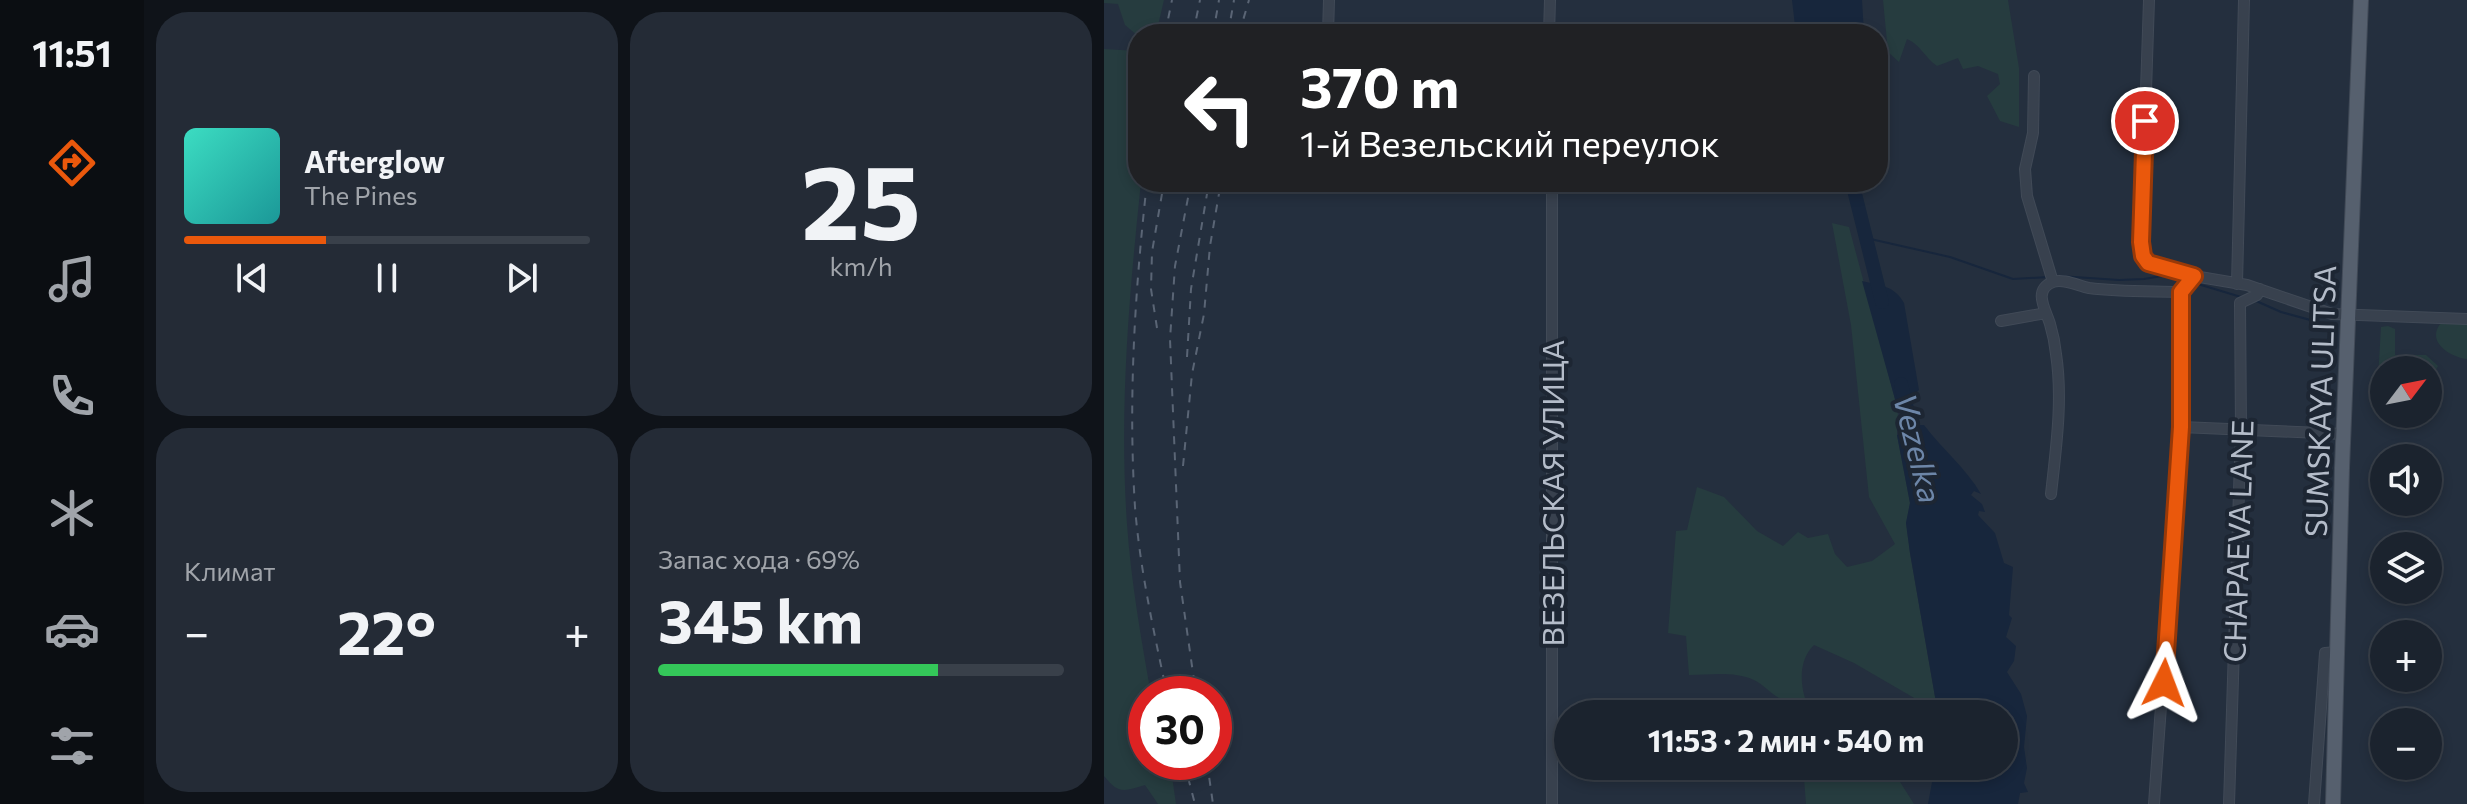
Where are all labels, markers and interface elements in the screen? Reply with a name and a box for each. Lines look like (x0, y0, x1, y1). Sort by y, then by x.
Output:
text: 11:51 (32, 30, 112, 74)
text: 370 m (1300, 51, 1459, 120)
icon: left (1168, 56, 1272, 160)
pin (2111, 87, 2179, 155)
icon: arrive (2123, 99, 2167, 143)
text: 1-й Везельский переулок (1300, 120, 1719, 164)
text: 25 (801, 134, 921, 261)
icon: directions (44, 135, 100, 191)
text: Afterglow (304, 142, 445, 179)
text: The Pines (304, 179, 418, 210)
text: km/h (829, 250, 893, 281)
icon: music (44, 251, 100, 307)
icon: previous (230, 256, 274, 300)
icon: pause (365, 256, 409, 300)
icon: next (500, 256, 544, 300)
street label: SUMSKAYA ULITSA (2296, 264, 2342, 538)
street label: ВЕЗЕЛЬСКАЯ УЛИЦА (1533, 339, 1570, 647)
north arrow (2370, 356, 2442, 428)
map controls (2370, 356, 2442, 780)
icon: phone (44, 368, 100, 424)
water label: Vezelka (1886, 389, 1952, 507)
street label: CHAPAEVA LANE (2214, 419, 2260, 663)
button: sound (2370, 444, 2442, 516)
icon: climate (44, 485, 100, 541)
button: layers (2370, 532, 2442, 604)
text: Запас хода · 69% (658, 543, 860, 574)
text: Климат (184, 555, 276, 586)
text: 345 km (658, 582, 863, 655)
text: 22° (337, 594, 436, 667)
icon: car (44, 601, 100, 657)
text: − (184, 604, 209, 658)
text: + (564, 604, 590, 658)
button: + (2370, 620, 2442, 692)
position arrow (2122, 641, 2206, 725)
speed limit sign: 30 (1128, 676, 1232, 780)
button: − (2370, 708, 2442, 780)
icon: filters (44, 718, 100, 774)
text: 11:53 · 2 мин · 540 m (1648, 721, 1924, 758)

